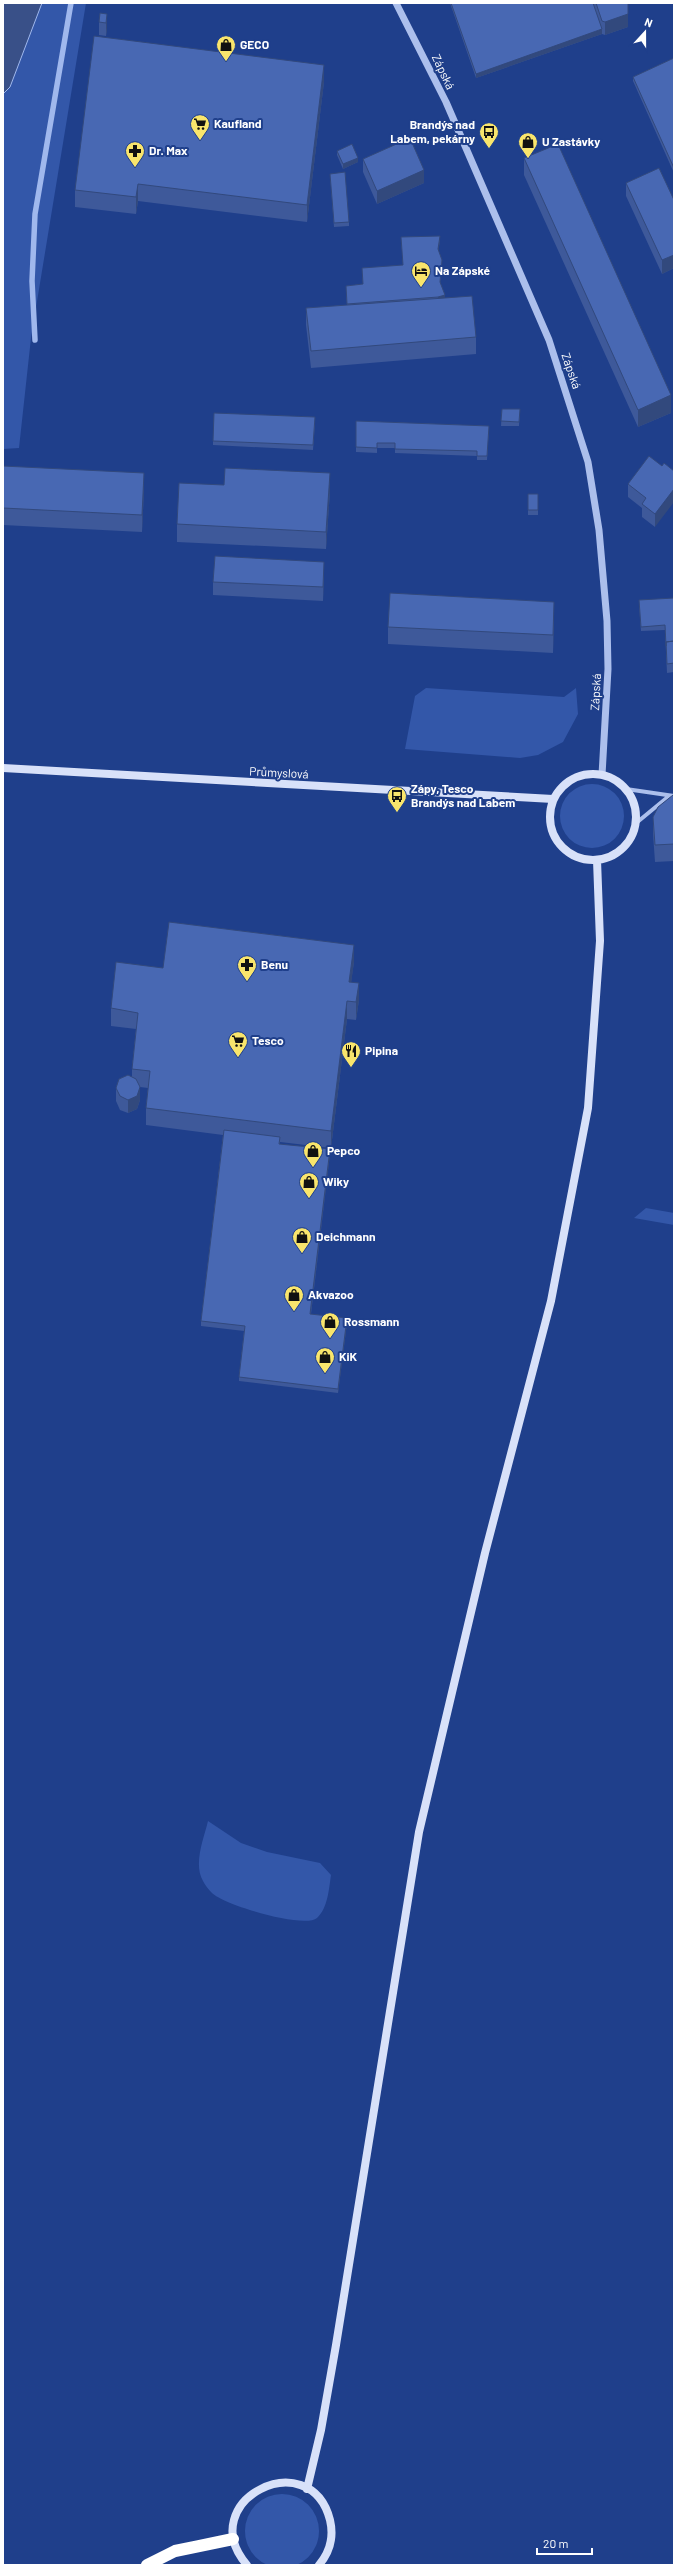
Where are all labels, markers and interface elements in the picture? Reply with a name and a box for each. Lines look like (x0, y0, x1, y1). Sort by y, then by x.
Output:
north arrow (625, 12, 665, 52)
text: N (643, 15, 655, 30)
shop icon: GECO (215, 34, 237, 62)
place label: GECO (240, 37, 269, 51)
street label: Zápská (430, 52, 458, 91)
supermarket icon: Kaufland (189, 113, 211, 141)
place label: Kaufland (214, 116, 262, 130)
place label: Brandýs nad Labem, pekárny (390, 117, 475, 145)
bus stop icon: Brandýs nad Labem, pekárny (478, 121, 500, 149)
shop icon: U Zastávky (517, 131, 539, 159)
place label: U Zastávky (542, 134, 600, 148)
pharmacy icon: Dr. Max (124, 140, 146, 168)
place label: Dr. Max (149, 143, 188, 157)
hotel icon: Na Zápské (410, 260, 432, 288)
place label: Na Zápské (435, 263, 490, 277)
street label: Zápská (559, 351, 585, 391)
street label: Zápská (587, 673, 603, 711)
street label: Průmyslová (249, 763, 309, 781)
place label: Zápy, Tesco Brandýs nad Labem (411, 781, 515, 809)
bus stop icon: Zápy, Tesco Brandýs nad Labem (386, 785, 408, 813)
pharmacy icon: Benu (236, 954, 258, 982)
place label: Benu (261, 957, 288, 971)
supermarket icon: Tesco (227, 1030, 249, 1058)
place label: Tesco (252, 1033, 284, 1047)
restaurant icon: Pipina (340, 1040, 362, 1068)
place label: Pipina (365, 1043, 398, 1057)
shop icon: Pepco (302, 1140, 324, 1168)
place label: Pepco (327, 1143, 361, 1157)
shop icon: Wiky (298, 1171, 320, 1199)
place label: Wiky (323, 1174, 349, 1188)
shop icon: Deichmann (291, 1226, 313, 1254)
place label: Deichmann (316, 1229, 376, 1243)
shop icon: Akvazoo (283, 1284, 305, 1312)
place label: Akvazoo (308, 1287, 354, 1301)
shop icon: Rossmann (319, 1311, 341, 1339)
place label: Rossmann (344, 1314, 399, 1328)
shop icon: KiK (314, 1346, 336, 1374)
place label: KiK (339, 1349, 358, 1363)
scale bar (537, 2530, 592, 2556)
text: 20 m (543, 2536, 569, 2550)

